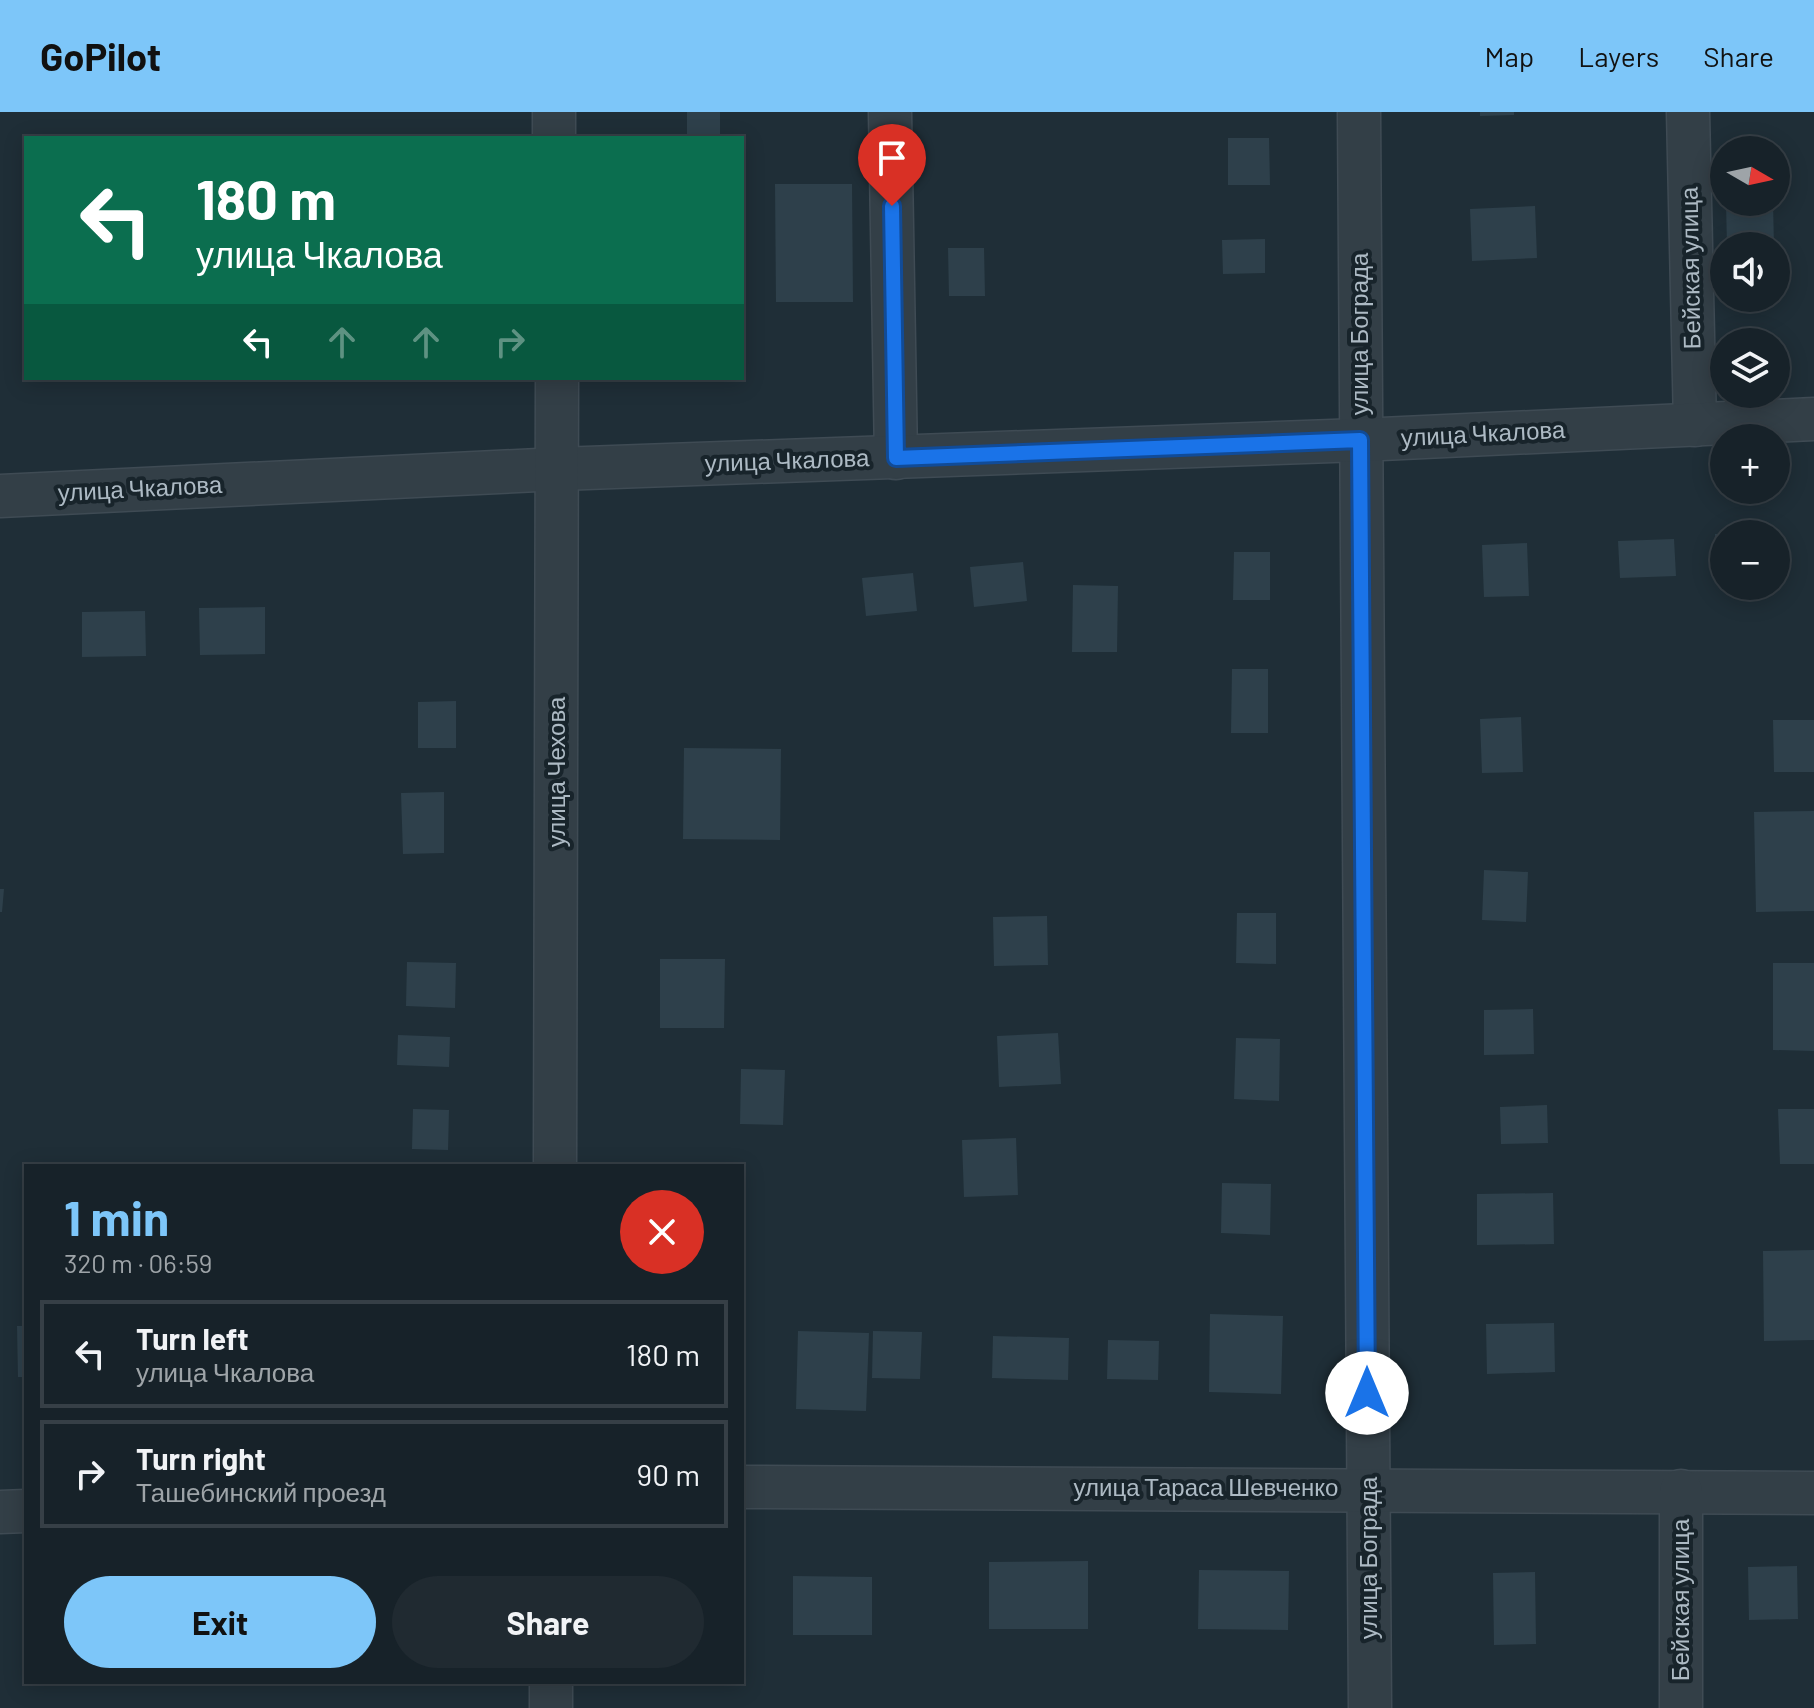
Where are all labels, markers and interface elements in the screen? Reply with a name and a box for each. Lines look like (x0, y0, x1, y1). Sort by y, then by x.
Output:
text: GoPilot (40, 33, 161, 79)
text: Map (1484, 39, 1534, 73)
text: Layers (1578, 39, 1659, 73)
text: Share (1703, 39, 1774, 73)
pin (858, 124, 926, 206)
icon: arrive (870, 136, 914, 180)
north arrow (1710, 136, 1790, 216)
map controls (1710, 136, 1790, 600)
text: 180 m (196, 164, 336, 231)
icon: left (64, 168, 168, 272)
street label: Бейская улица (1674, 186, 1705, 350)
text: улица Чкалова (196, 232, 443, 275)
button: sound (1710, 232, 1790, 312)
street label: улица Бограда (1344, 252, 1373, 415)
icon: left (236, 320, 280, 364)
icon: ahead (320, 320, 364, 364)
icon: ahead (404, 320, 448, 364)
icon: right (488, 320, 532, 364)
button: layers (1710, 328, 1790, 408)
street label: улица Чкалова (1400, 414, 1567, 451)
button: + (1710, 424, 1790, 504)
street label: улица Чкалова (704, 442, 870, 477)
street label: улица Чкалова (57, 469, 224, 506)
button: − (1710, 520, 1790, 600)
street label: улица Чехова (541, 696, 570, 847)
text: 1 min (64, 1188, 169, 1246)
button: close (620, 1190, 704, 1274)
text: 320 m · 06:59 (64, 1247, 212, 1278)
text: Turn left (136, 1320, 249, 1356)
icon: left (68, 1332, 112, 1376)
text: 180 m (626, 1336, 700, 1372)
position arrow (1325, 1351, 1409, 1435)
text: улица Чкалова (136, 1356, 314, 1387)
text: Turn right (136, 1440, 266, 1476)
icon: right (68, 1452, 112, 1496)
text: 90 m (637, 1456, 700, 1492)
street label: улица Тараса Шевченко (1074, 1472, 1338, 1501)
text: Ташебинский проезд (136, 1476, 386, 1507)
street label: улица Бограда (1353, 1476, 1382, 1639)
street label: Бейская улица (1665, 1518, 1694, 1681)
button: Exit (64, 1576, 376, 1668)
button: Share (392, 1576, 704, 1668)

